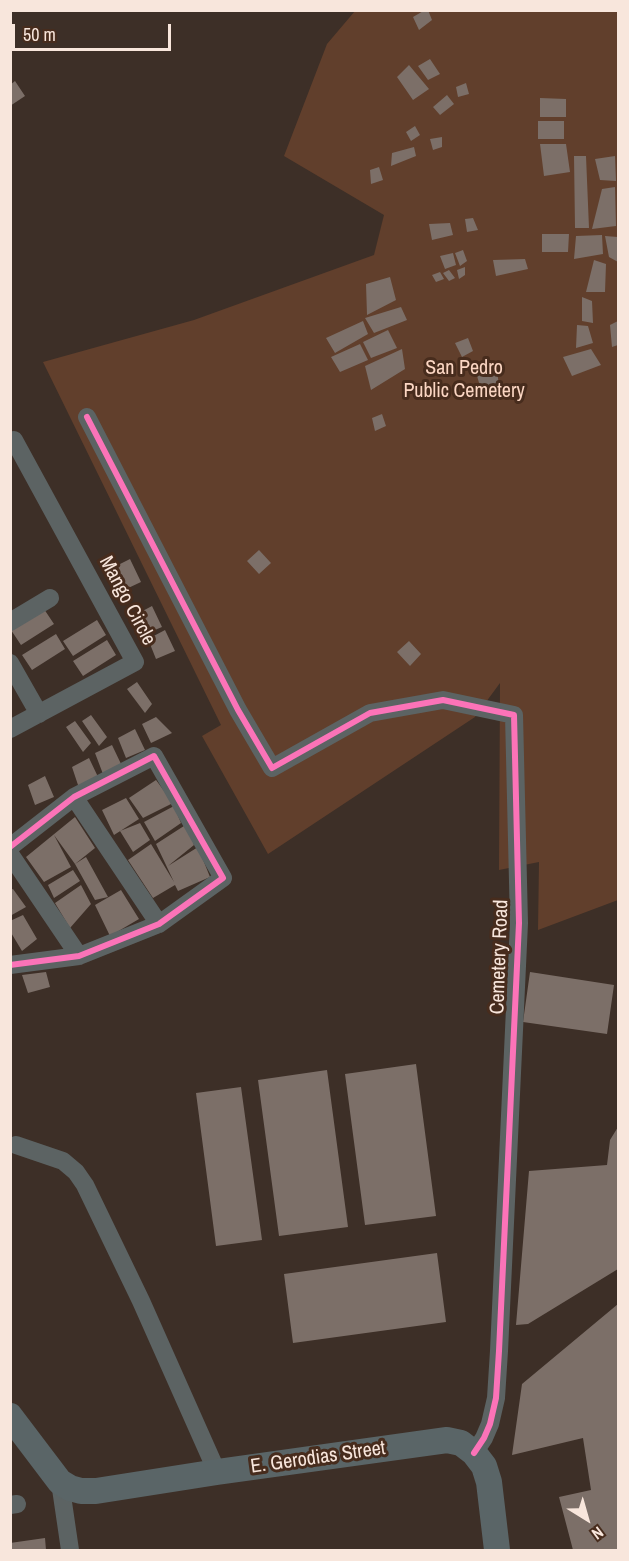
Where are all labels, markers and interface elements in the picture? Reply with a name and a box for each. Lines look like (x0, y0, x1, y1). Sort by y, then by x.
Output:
scale bar (15, 12, 174, 50)
text: 50 m (23, 22, 56, 47)
park label: San Pedro Public Cemetery (403, 357, 525, 404)
street label: Mango Circle (94, 552, 160, 650)
street label: Cemetery Road (486, 899, 514, 1015)
street label: E. Gerodias Street (249, 1437, 387, 1479)
north arrow (557, 1489, 617, 1549)
text: N (587, 1522, 608, 1545)

